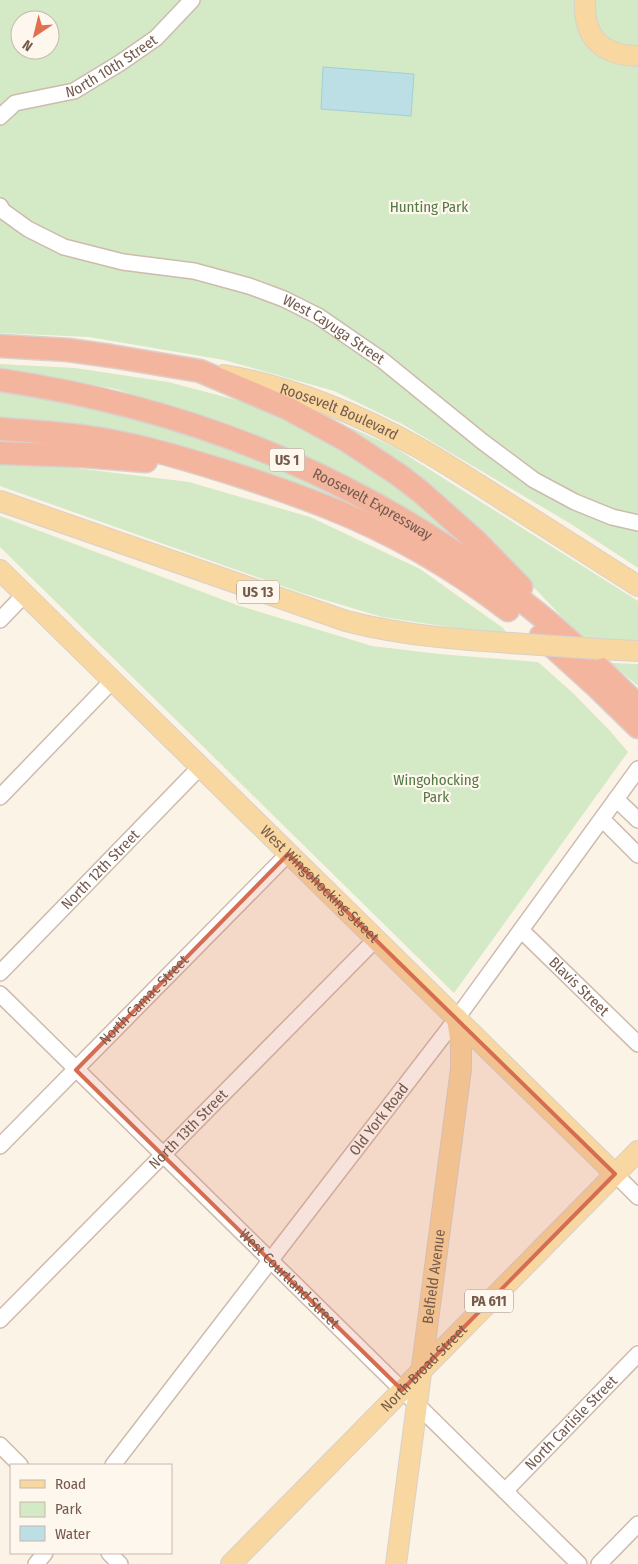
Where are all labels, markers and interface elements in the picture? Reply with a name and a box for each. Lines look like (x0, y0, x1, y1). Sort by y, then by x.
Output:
north arrow (10, 10, 60, 60)
street label: North 10th Street (64, 31, 161, 102)
text: N (20, 36, 36, 55)
park label: Hunting Park (390, 198, 468, 216)
street label: West Cayuga Street (280, 291, 388, 368)
street label: Roosevelt Boulevard (278, 380, 401, 444)
road number: US 1 (270, 448, 304, 472)
street label: Roosevelt Expressway (310, 464, 436, 544)
road number: US 13 (237, 580, 279, 604)
park label: Wingohocking Park (393, 771, 479, 806)
street label: West Wingohocking Street (256, 822, 383, 946)
street label: North 12th Street (58, 826, 143, 913)
street label: North Camac Street (96, 951, 192, 1049)
street label: Blavis Street (545, 953, 613, 1020)
street label: Old York Road (345, 1080, 412, 1159)
street label: North 13th Street (145, 1086, 231, 1173)
street label: West Courtland Street (235, 1225, 343, 1332)
street label: Belfield Avenue (419, 1228, 449, 1325)
road number: PA 611 (465, 1290, 513, 1312)
street label: North Broad Street (377, 1321, 471, 1416)
street label: North Carlisle Street (521, 1372, 621, 1474)
legend (10, 1464, 172, 1554)
text: Road (55, 1475, 86, 1493)
text: Park (55, 1500, 82, 1518)
text: Water (55, 1525, 91, 1543)

